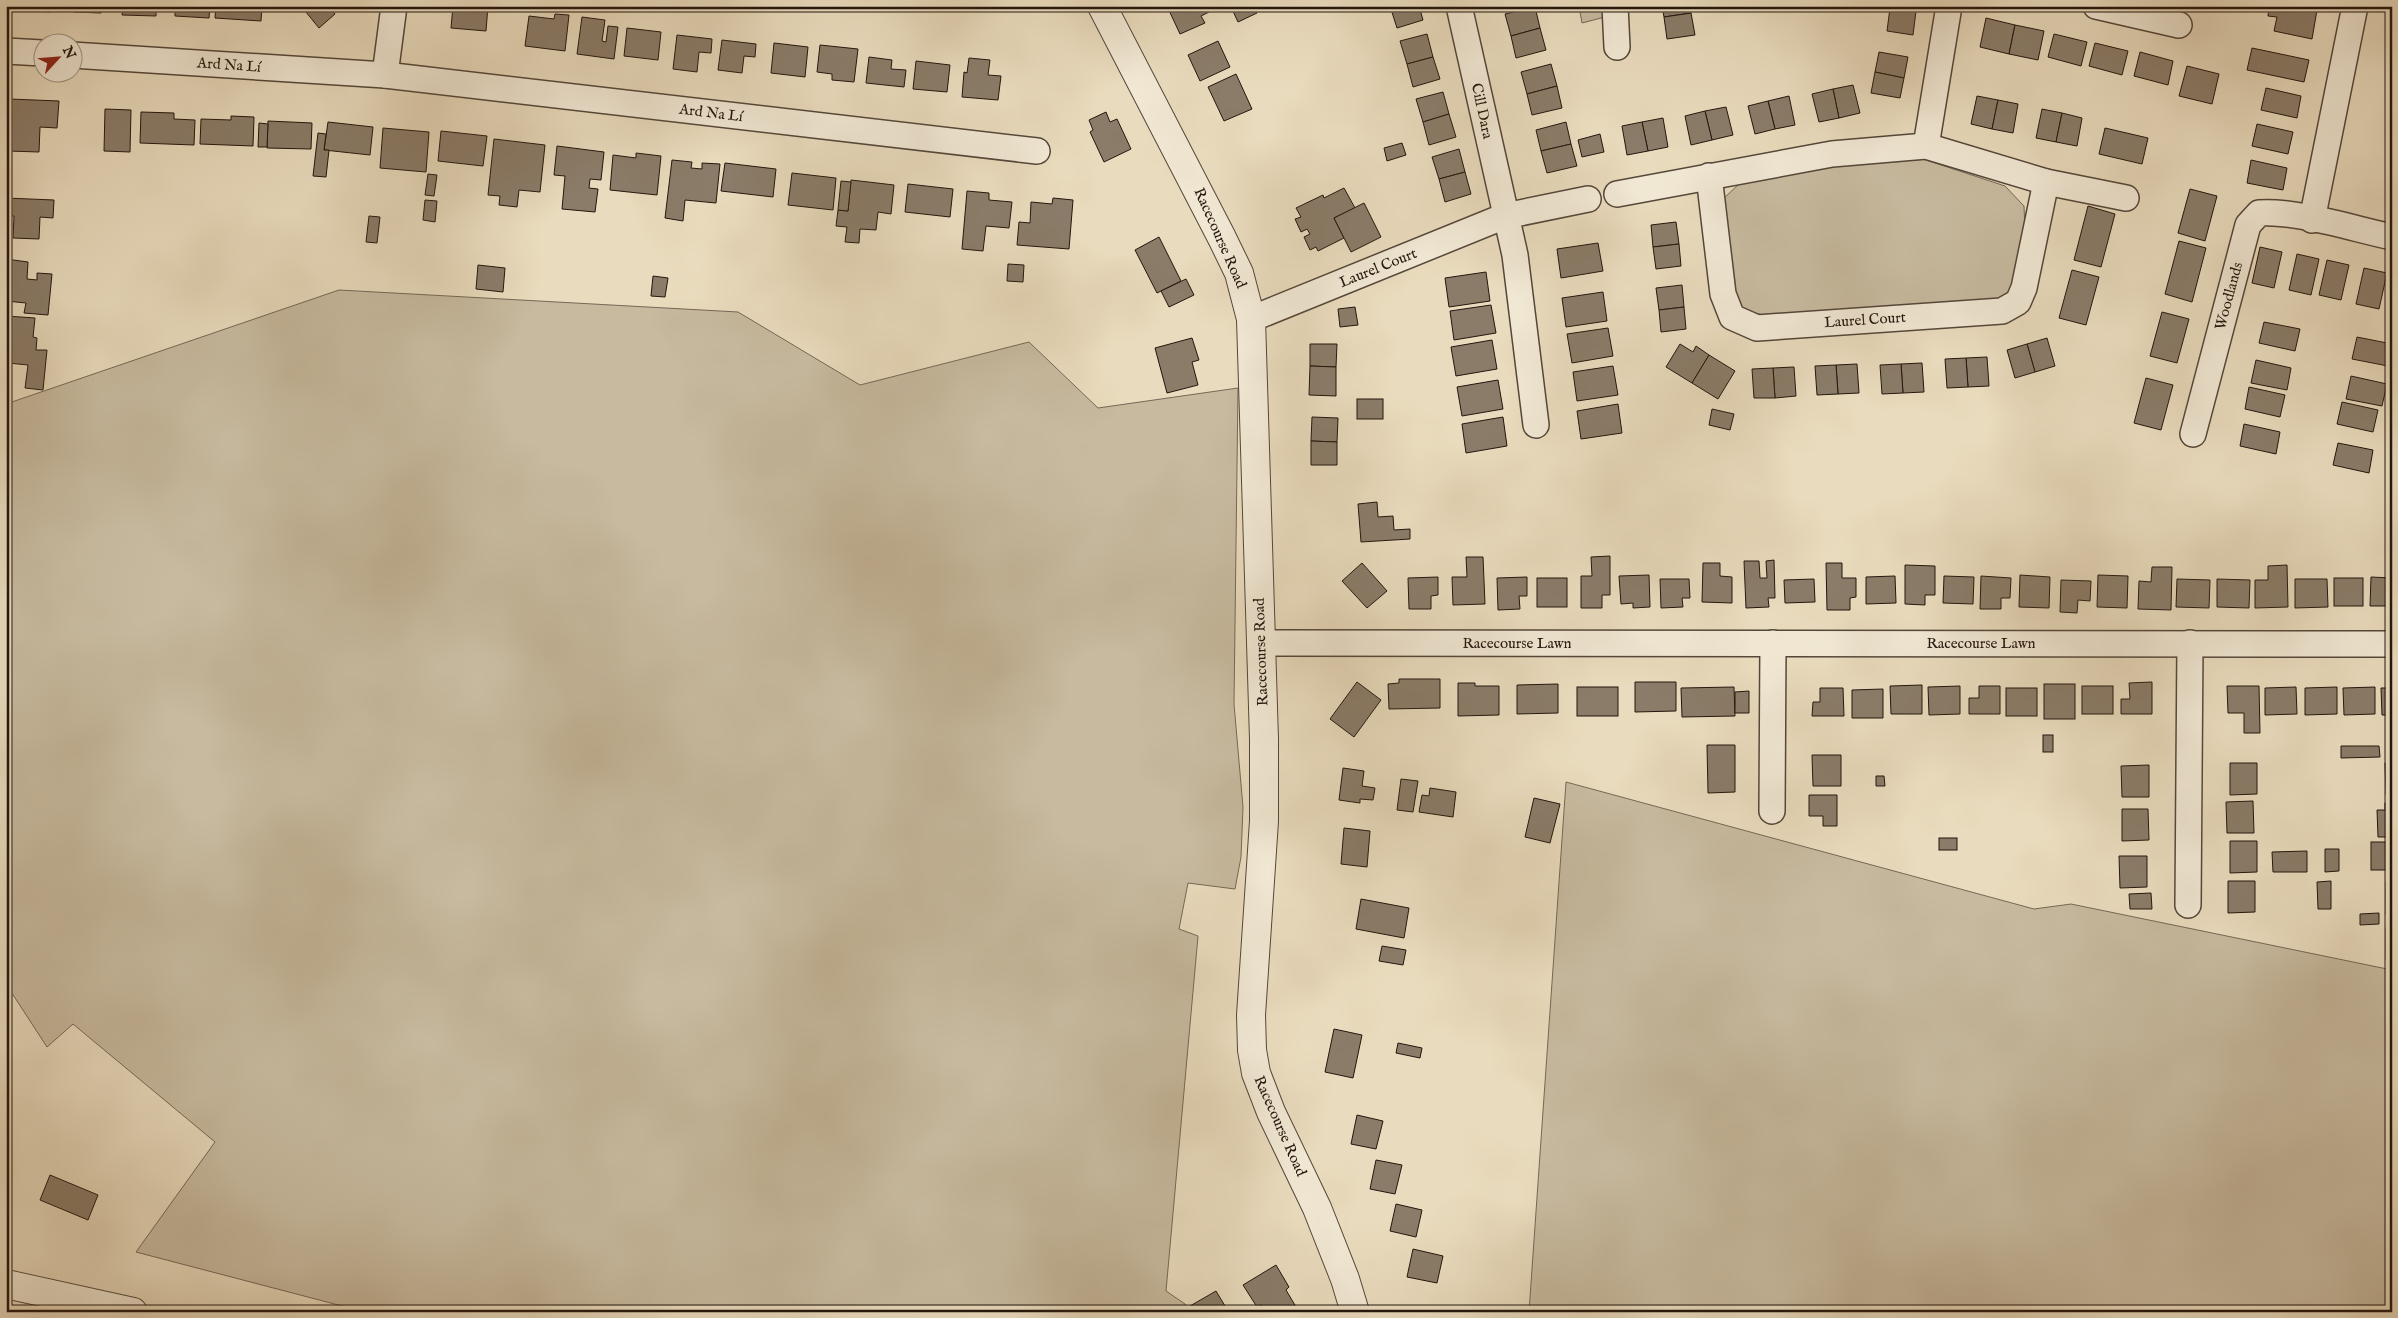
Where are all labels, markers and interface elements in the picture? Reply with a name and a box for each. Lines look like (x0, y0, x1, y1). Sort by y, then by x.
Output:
north arrow (32, 32, 82, 82)
text: N (58, 42, 80, 62)
street label: Ard Na Lí (195, 53, 263, 77)
street label: Cill Dara (1467, 81, 1497, 141)
street label: Ard Na Lí (677, 100, 745, 126)
street label: Racecourse Road (1189, 185, 1251, 292)
street label: Laurel Court (1336, 244, 1420, 292)
street label: Woodlands (2211, 260, 2247, 332)
street label: Laurel Court (1823, 308, 1907, 332)
street label: Racecourse Road (1250, 597, 1272, 706)
street label: Racecourse Lawn (1462, 634, 1572, 653)
street label: Racecourse Lawn (1926, 634, 2036, 653)
street label: Racecourse Road (1249, 1073, 1311, 1180)

